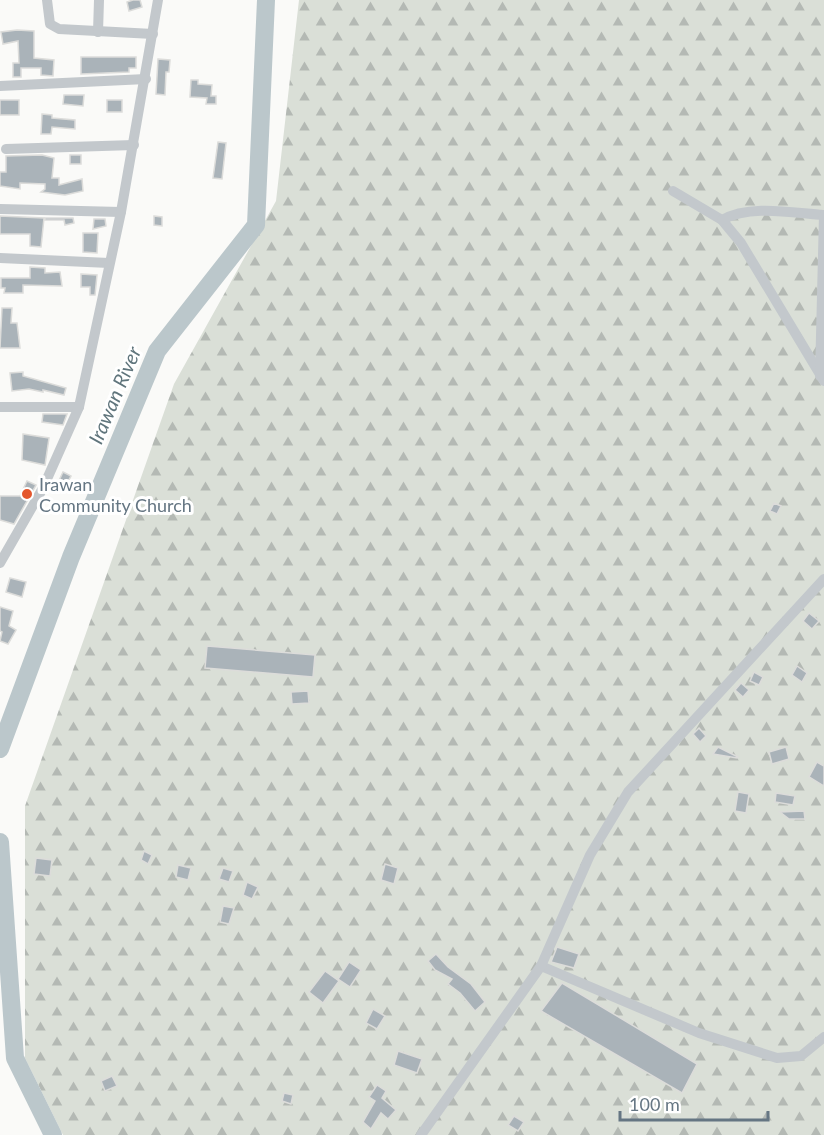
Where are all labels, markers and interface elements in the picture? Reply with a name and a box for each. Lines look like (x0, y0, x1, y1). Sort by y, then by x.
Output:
water label: Irawan River (83, 342, 146, 447)
place label: Irawan Community Church (39, 473, 192, 516)
marker: Irawan Community Church (20, 487, 34, 501)
scale bar (620, 1084, 768, 1122)
text: 100 m (629, 1093, 680, 1115)

